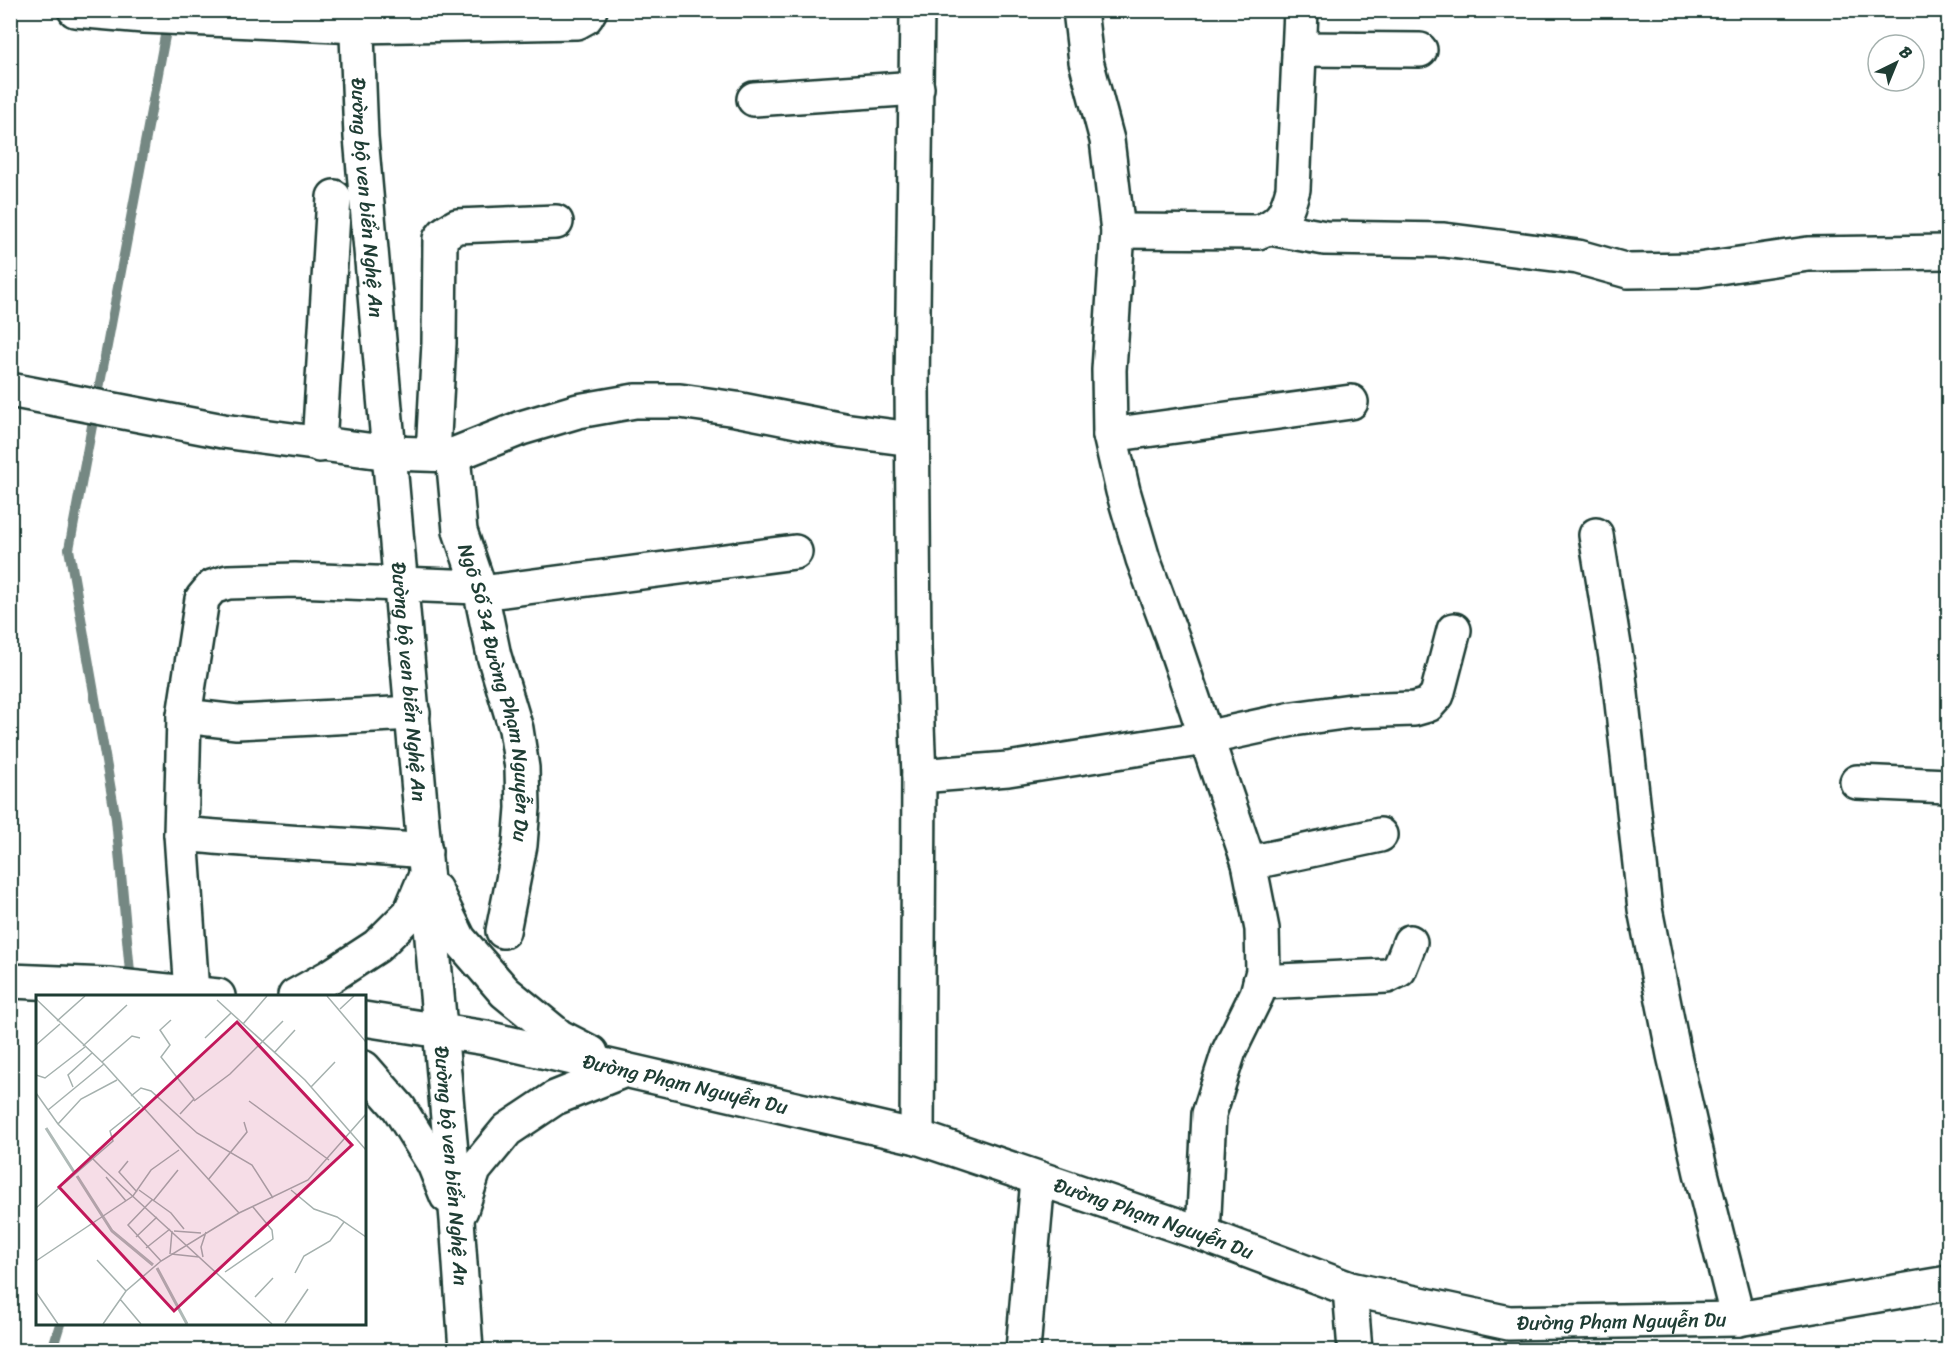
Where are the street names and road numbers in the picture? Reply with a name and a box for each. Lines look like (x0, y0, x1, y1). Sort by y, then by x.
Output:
street label: Đường bộ ven biển Nghệ An (341, 77, 394, 319)
street label: Ngõ Số 34 Đường Phạm Nguyễn Du (448, 539, 541, 843)
street label: Đường bộ ven biển Nghệ An (381, 561, 437, 803)
street label: Đường Phạm Nguyễn Du (579, 1043, 792, 1124)
street label: Đường bộ ven biển Nghệ An (424, 1045, 479, 1287)
street label: Đường Phạm Nguyễn Du (1049, 1167, 1259, 1269)
street label: Đường Phạm Nguyễn Du (1517, 1302, 1727, 1340)

